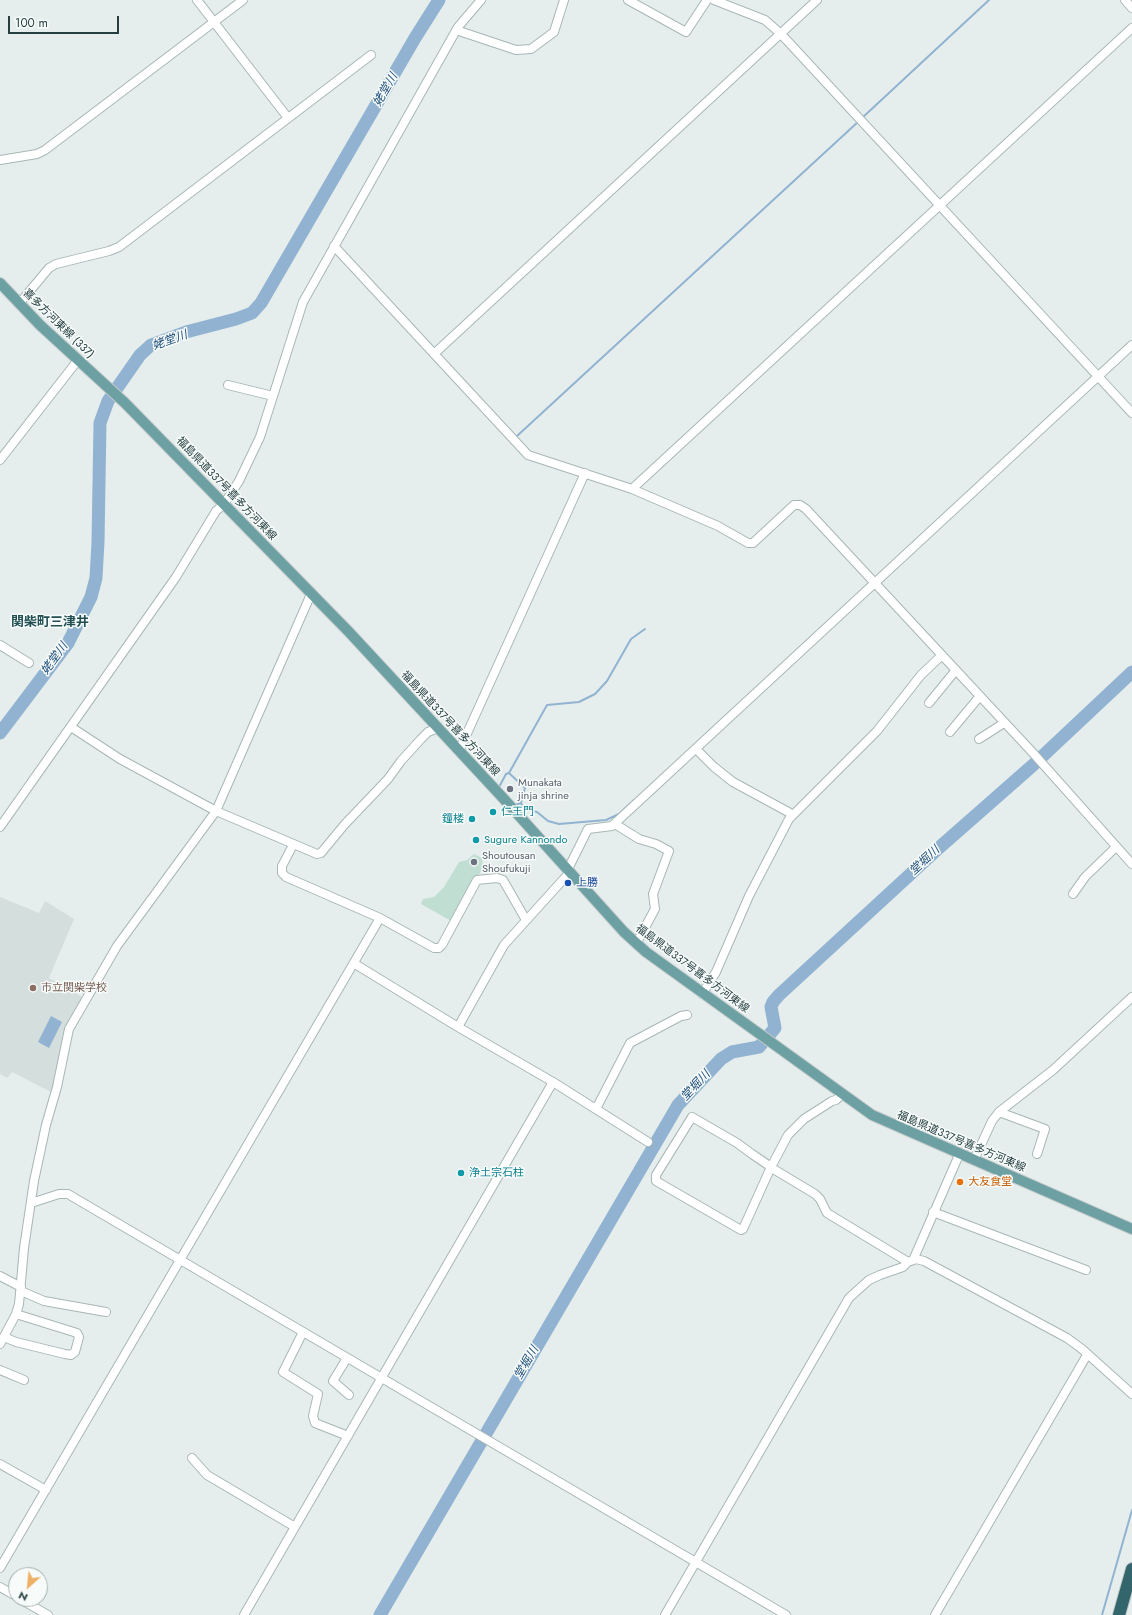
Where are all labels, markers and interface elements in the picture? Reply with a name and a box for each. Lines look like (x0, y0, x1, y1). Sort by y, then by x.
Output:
scale bar (10, 8, 121, 34)
text: 100 m (15, 14, 48, 32)
water label: 姥堂川 (371, 71, 401, 109)
street label: 喜多方河東線 (337) (20, 287, 96, 361)
water label: 姥堂川 (151, 328, 189, 354)
street label: 福島県道337号喜多方河東線 (173, 435, 279, 543)
district label: 関柴町三津井 (11, 615, 89, 631)
water label: 姥堂川 (39, 640, 71, 678)
street label: 福島県道337号喜多方河東線 (398, 669, 502, 779)
place label: Munakata jinja shrine (518, 776, 569, 802)
marker: Munakata jinja shrine (505, 784, 515, 794)
place label: 仁王門 (501, 805, 534, 819)
marker: 仁王門 (488, 807, 498, 817)
place label: 鐘楼 (442, 812, 464, 826)
marker: 鐘楼 (467, 814, 477, 824)
place label: Sugure Kannondo (484, 833, 568, 847)
marker: Sugure Kannondo (471, 835, 481, 845)
water label: 堂堀川 (907, 843, 943, 879)
place label: Shoutousan Shoufukuji (482, 849, 536, 875)
marker: Shoutousan Shoufukuji (469, 857, 479, 867)
place label: 上勝 (576, 876, 598, 890)
marker: 上勝 (563, 878, 573, 888)
street label: 福島県道337号喜多方河東線 (633, 922, 751, 1016)
place label: 市立関柴学校 (41, 981, 107, 995)
marker: 市立関柴学校 (28, 983, 38, 993)
water label: 堂堀川 (678, 1068, 714, 1104)
street label: 福島県道337号喜多方河東線 (895, 1109, 1027, 1175)
place label: 浄土宗石柱 (469, 1166, 524, 1180)
marker: 浄土宗石柱 (456, 1168, 466, 1178)
place label: 大友食堂 (968, 1175, 1012, 1189)
marker: 大友食堂 (955, 1177, 965, 1187)
water label: 堂堀川 (512, 1344, 542, 1382)
north arrow (8, 1567, 48, 1607)
text: N (15, 1588, 31, 1606)

